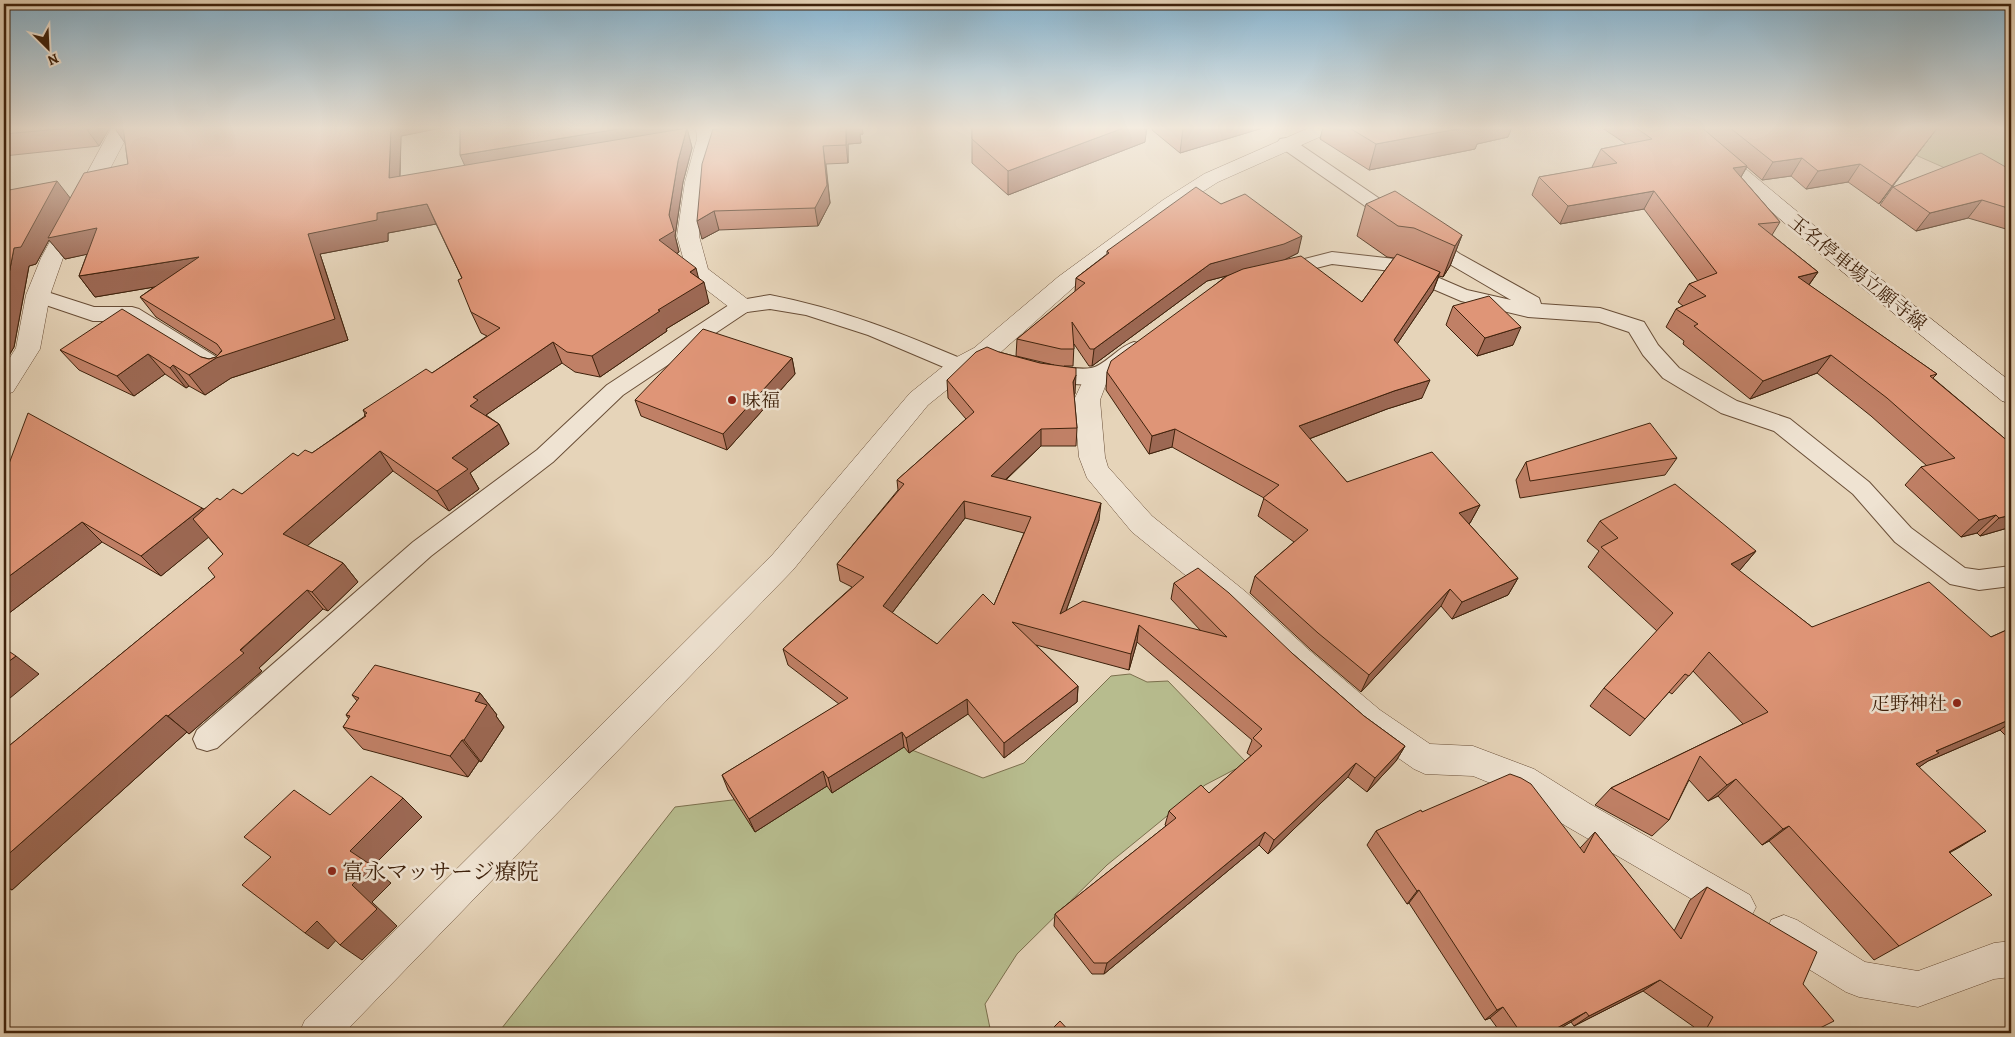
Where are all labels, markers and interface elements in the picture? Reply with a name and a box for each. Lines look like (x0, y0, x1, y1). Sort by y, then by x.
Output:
north arrow (22, 22, 72, 72)
text: N (45, 49, 62, 70)
street label: 玉名停車場立願寺線 (1783, 209, 1932, 337)
place label: 味福 (742, 388, 780, 414)
marker: 味福 (726, 394, 738, 406)
place label: 疋野神社 (1871, 691, 1947, 717)
marker: 疋野神社 (1951, 697, 1963, 709)
place label: 富永マッサージ療院 (342, 857, 539, 887)
marker: 富永マッサージ療院 (326, 865, 338, 877)

